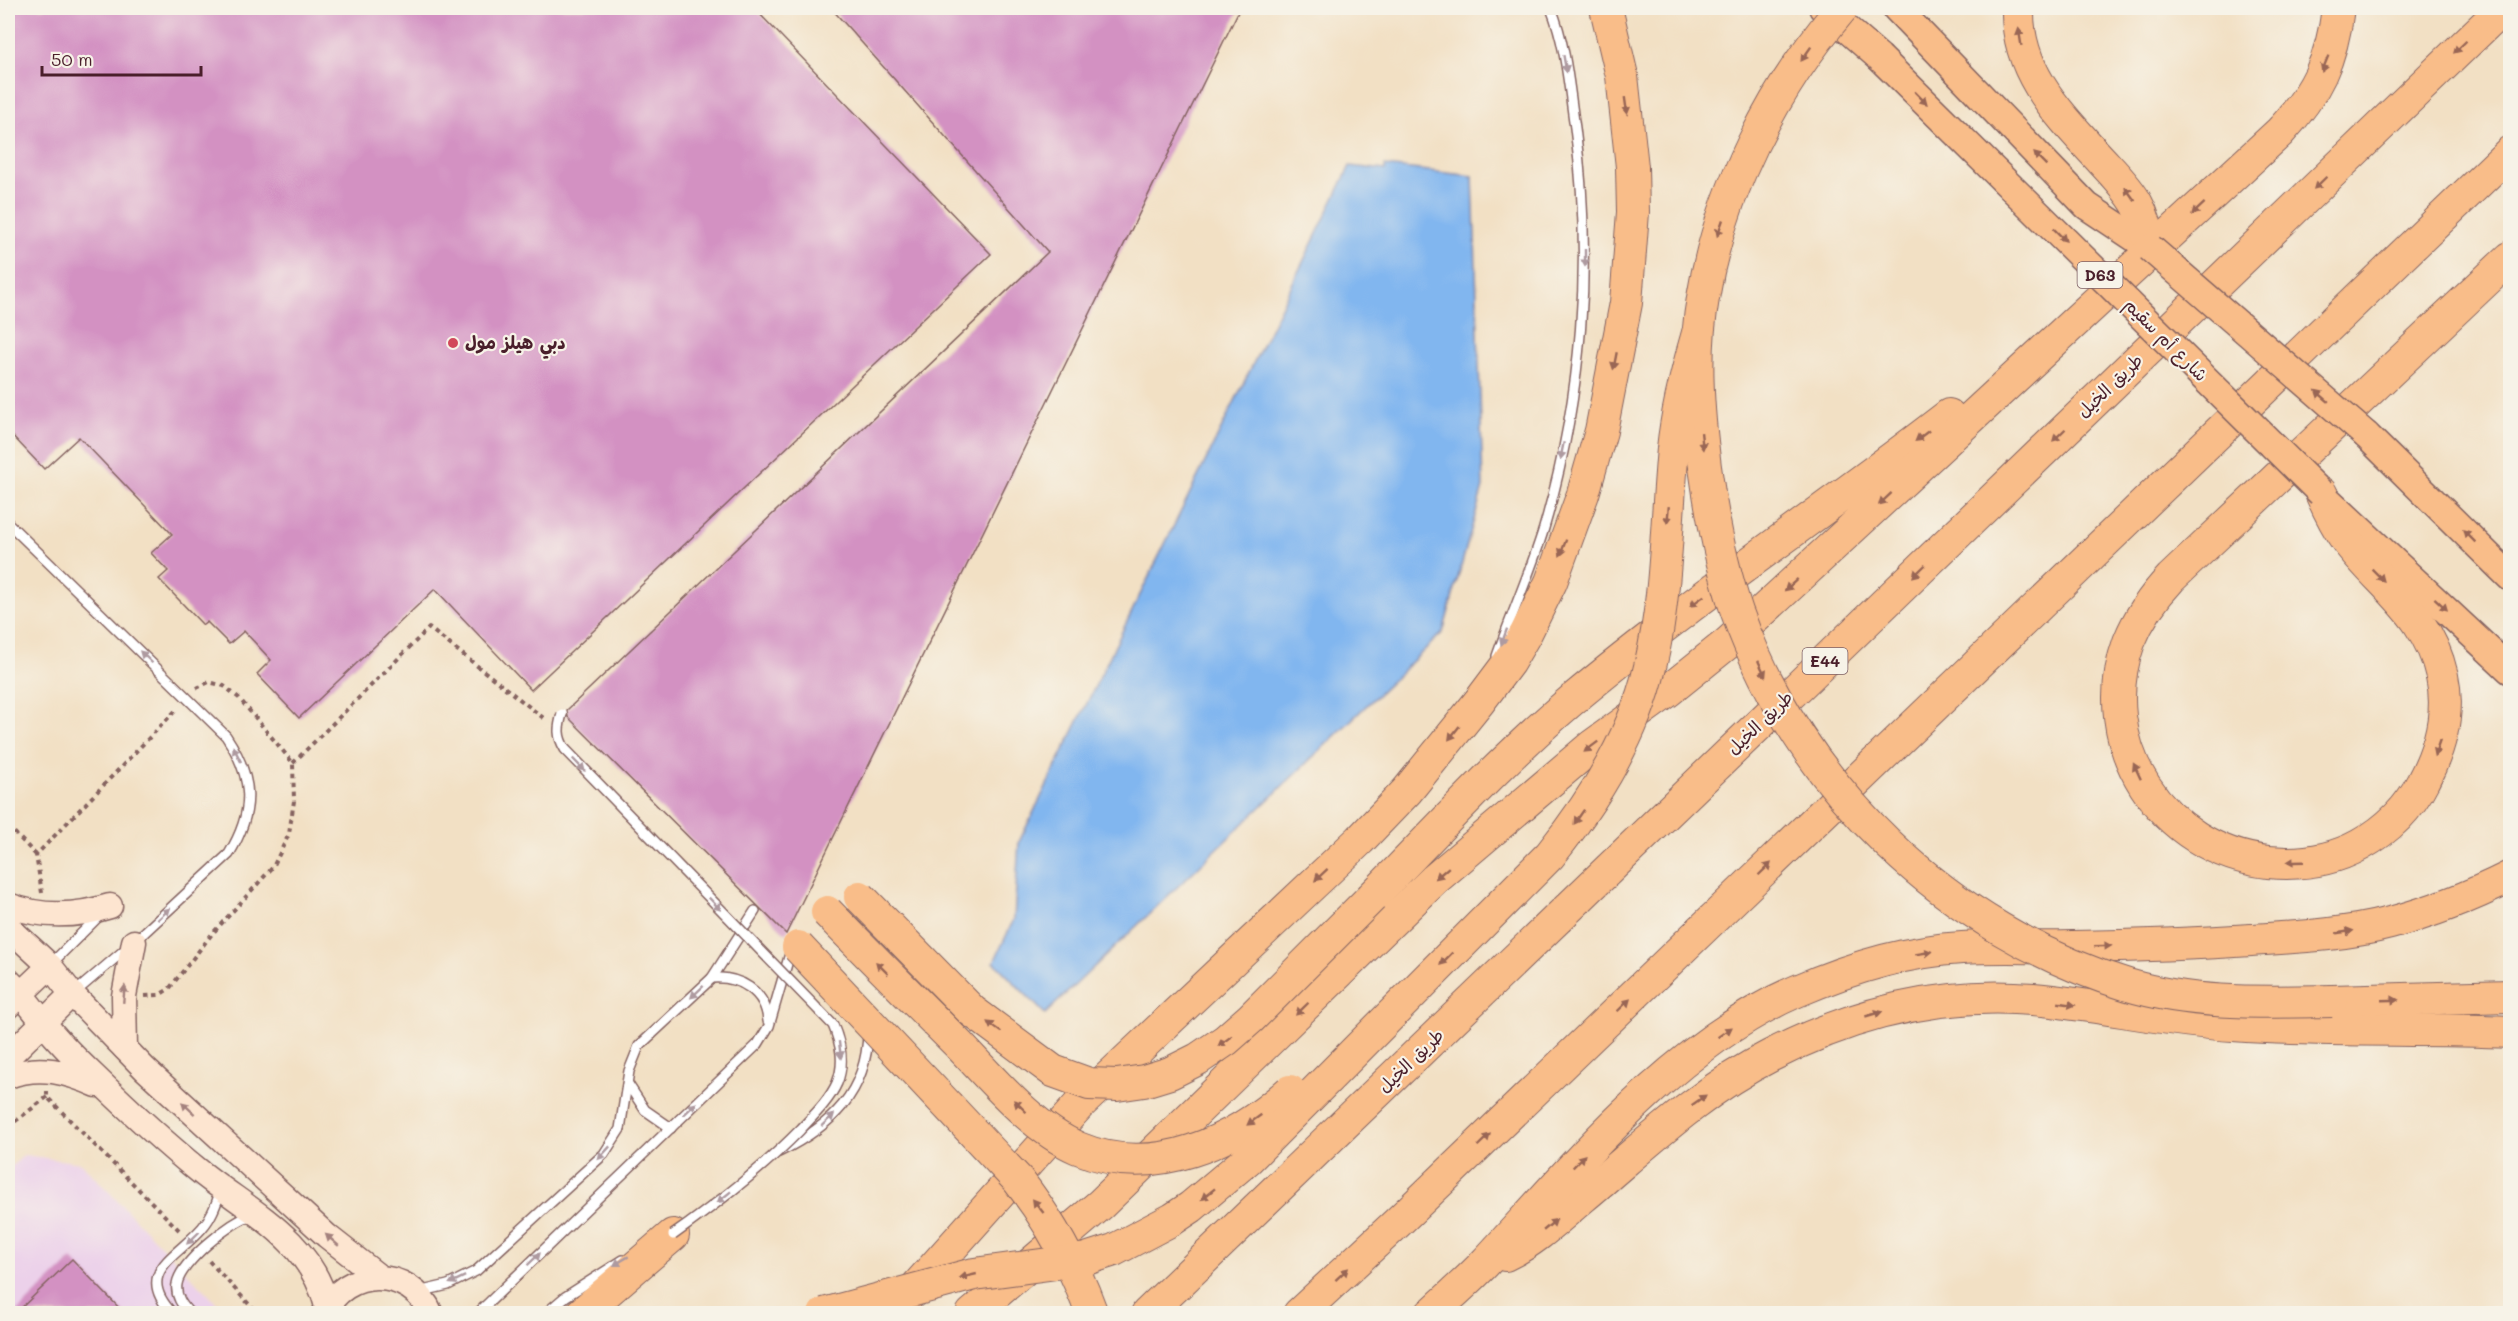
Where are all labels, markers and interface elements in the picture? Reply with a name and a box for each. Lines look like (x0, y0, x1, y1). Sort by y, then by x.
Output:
one-way arrow (2016, 27, 2025, 46)
scale bar (42, 39, 201, 77)
one-way arrow (2453, 40, 2467, 54)
one-way arrow (1800, 45, 1812, 61)
text: 50 m (51, 47, 93, 71)
one-way arrow (1560, 55, 1569, 74)
one-way arrow (2320, 56, 2330, 74)
one-way arrow (1914, 91, 1929, 105)
one-way arrow (1621, 96, 1631, 115)
one-way arrow (2033, 152, 2047, 166)
one-way arrow (2312, 176, 2327, 190)
one-way arrow (2124, 186, 2136, 202)
one-way arrow (2191, 202, 2206, 215)
one-way arrow (1715, 219, 1724, 237)
one-way arrow (2052, 228, 2067, 242)
one-way arrow (1580, 248, 1589, 267)
road number: D63 (2078, 262, 2122, 288)
street label: شارع أم سقيم (2118, 292, 2214, 388)
place label: دبي هيلز مول (465, 330, 566, 359)
marker: دبي هيلز مول (446, 336, 460, 350)
street label: طريق الخيل (2071, 348, 2147, 423)
one-way arrow (1610, 351, 1619, 370)
one-way arrow (2315, 390, 2330, 403)
one-way arrow (2052, 428, 2066, 442)
one-way arrow (1914, 430, 1930, 443)
one-way arrow (1697, 431, 1707, 450)
one-way arrow (1557, 442, 1566, 461)
one-way arrow (1878, 492, 1893, 506)
one-way arrow (1663, 505, 1673, 524)
one-way arrow (2461, 529, 2476, 543)
one-way arrow (1558, 540, 1568, 558)
one-way arrow (1912, 563, 1926, 577)
one-way arrow (2371, 567, 2385, 582)
one-way arrow (1784, 578, 1799, 591)
one-way arrow (1689, 595, 1705, 607)
one-way arrow (2433, 597, 2447, 611)
one-way arrow (1498, 628, 1508, 646)
road number: E44 (1802, 648, 1848, 674)
one-way arrow (139, 651, 153, 665)
one-way arrow (1757, 660, 1766, 677)
street label: طريق الخيل (1721, 685, 1797, 760)
one-way arrow (1447, 725, 1460, 741)
one-way arrow (2431, 739, 2441, 757)
one-way arrow (1583, 741, 1599, 753)
one-way arrow (233, 746, 242, 763)
one-way arrow (572, 757, 586, 771)
one-way arrow (2132, 762, 2141, 779)
one-way arrow (1573, 809, 1585, 825)
one-way arrow (2286, 858, 2305, 867)
one-way arrow (1757, 863, 1771, 877)
one-way arrow (1435, 866, 1450, 879)
one-way arrow (1315, 868, 1329, 882)
one-way arrow (708, 897, 722, 911)
one-way arrow (156, 908, 170, 922)
one-way arrow (2336, 927, 2355, 936)
one-way arrow (2094, 942, 2113, 951)
one-way arrow (1915, 949, 1934, 958)
one-way arrow (1439, 952, 1453, 966)
one-way arrow (875, 960, 889, 975)
one-way arrow (690, 984, 704, 998)
one-way arrow (119, 985, 129, 1004)
one-way arrow (2381, 995, 2400, 1004)
one-way arrow (1617, 998, 1631, 1012)
one-way arrow (2057, 1000, 2076, 1009)
one-way arrow (1295, 1001, 1309, 1015)
one-way arrow (1865, 1009, 1883, 1019)
one-way arrow (987, 1021, 1003, 1033)
street label: طريق الخيل (1372, 1023, 1448, 1098)
one-way arrow (1716, 1026, 1732, 1038)
one-way arrow (1217, 1034, 1232, 1046)
one-way arrow (835, 1041, 845, 1060)
one-way arrow (1691, 1094, 1707, 1106)
one-way arrow (1012, 1099, 1027, 1113)
one-way arrow (181, 1101, 196, 1115)
one-way arrow (683, 1102, 698, 1116)
one-way arrow (820, 1113, 835, 1127)
one-way arrow (1247, 1114, 1263, 1126)
one-way arrow (1476, 1133, 1491, 1147)
one-way arrow (597, 1146, 611, 1160)
one-way arrow (1572, 1153, 1586, 1168)
one-way arrow (1200, 1187, 1215, 1199)
one-way arrow (716, 1190, 731, 1202)
one-way arrow (1032, 1198, 1044, 1213)
one-way arrow (1542, 1219, 1557, 1232)
one-way arrow (186, 1230, 200, 1244)
one-way arrow (325, 1234, 340, 1247)
one-way arrow (527, 1252, 541, 1266)
one-way arrow (613, 1256, 629, 1267)
one-way arrow (1334, 1268, 1349, 1281)
one-way arrow (959, 1271, 978, 1281)
one-way arrow (449, 1276, 466, 1285)

